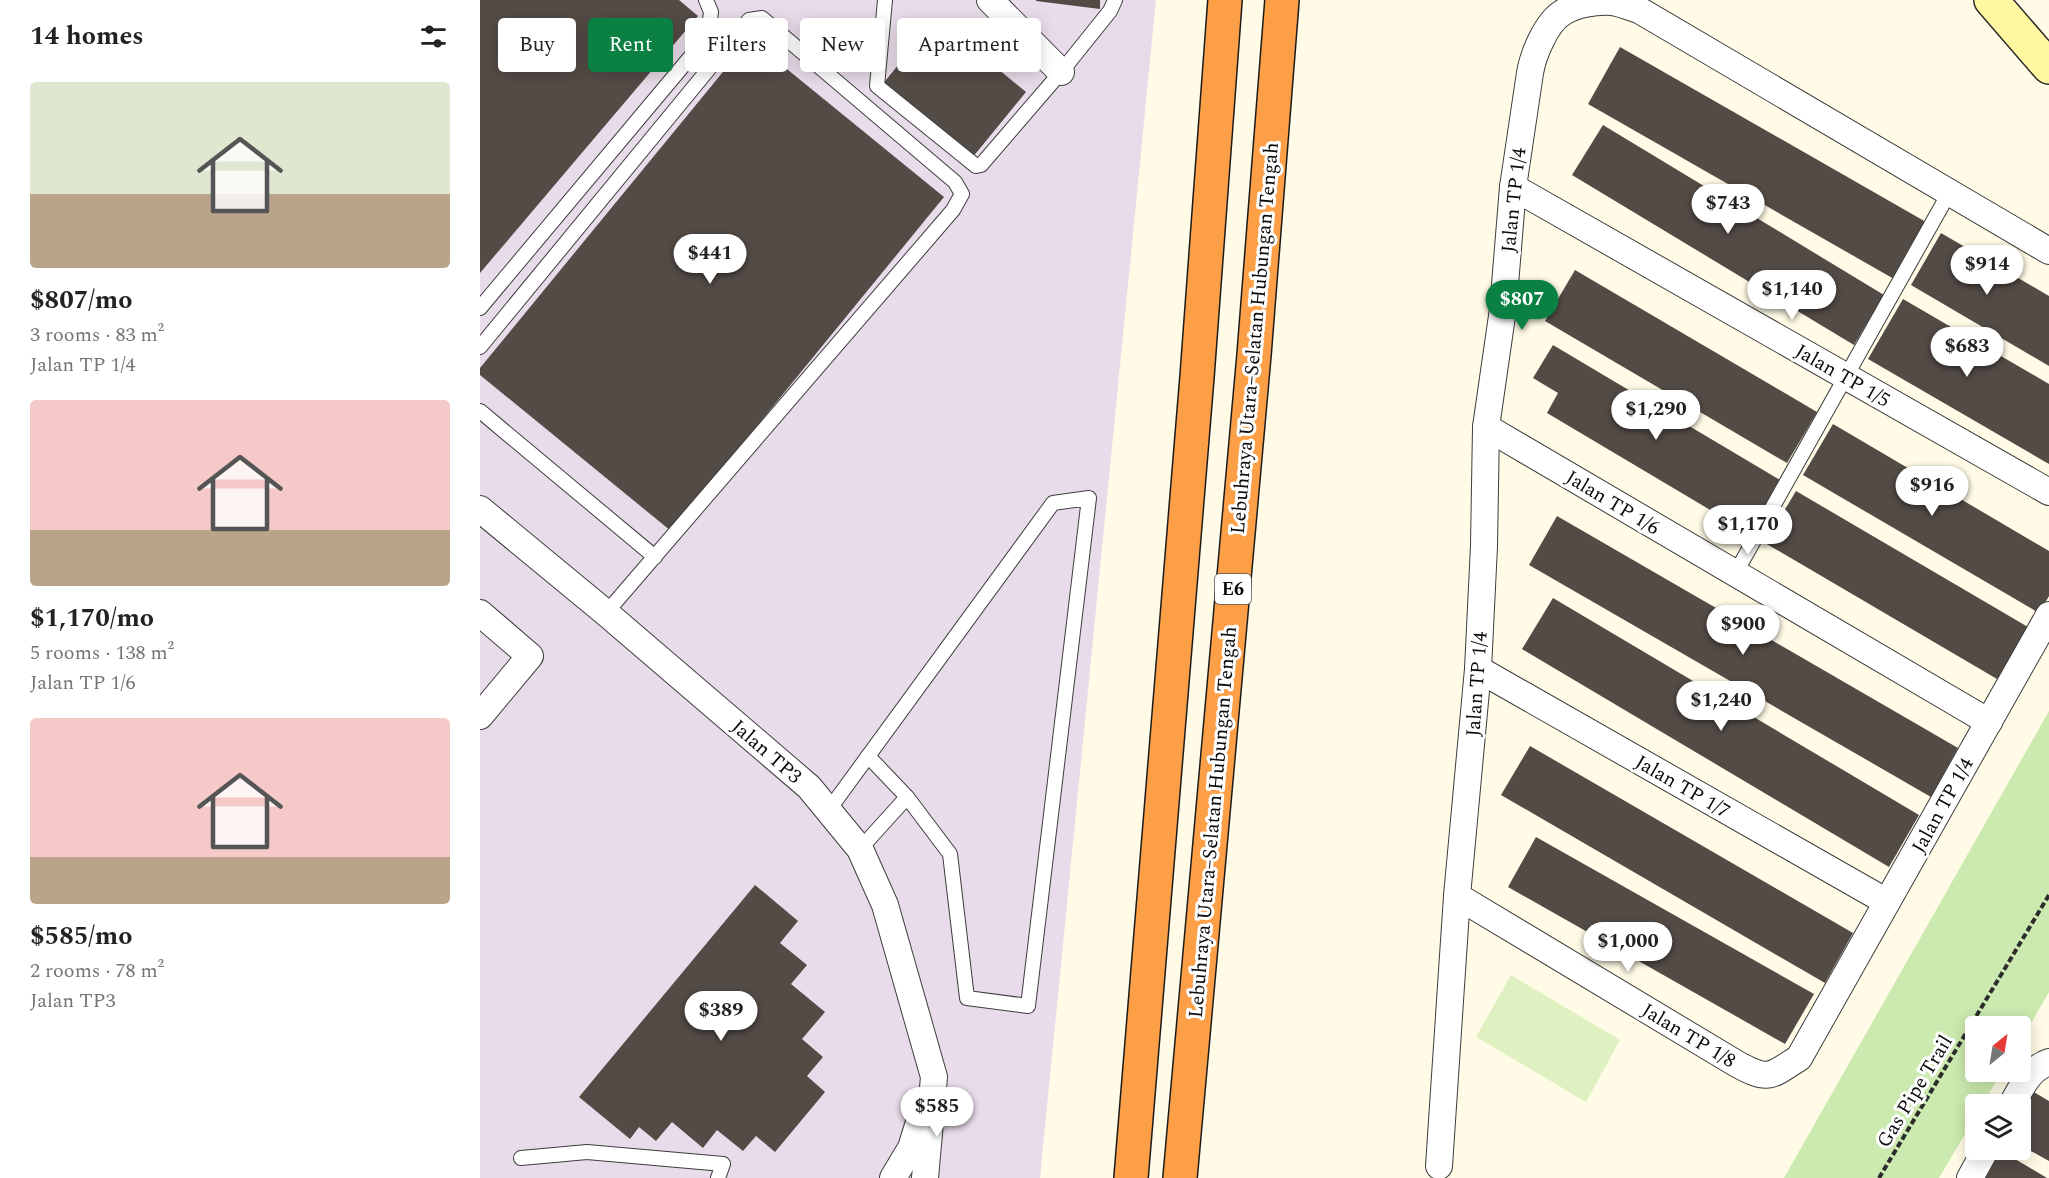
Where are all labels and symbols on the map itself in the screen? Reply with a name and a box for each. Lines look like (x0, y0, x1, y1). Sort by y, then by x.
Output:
street label: Lebuhraya Utara–Selatan Hubungan Tengah (1223, 141, 1287, 535)
street label: Jalan TP 1/4 (1494, 146, 1534, 254)
pin: $743 (1692, 184, 1764, 235)
pin: $441 (674, 234, 746, 285)
pin: $914 (1951, 245, 2023, 296)
pin: $1,140 (1743, 270, 1841, 321)
pin: $807 (1486, 280, 1558, 331)
pin: $683 (1931, 327, 2003, 378)
street label: Jalan TP 1/5 (1789, 337, 1896, 415)
pin: $1,290 (1607, 390, 1705, 441)
street label: Jalan TP 1/6 (1560, 463, 1665, 543)
pin: $916 (1896, 466, 1968, 517)
pin: $1,170 (1699, 505, 1797, 556)
road number: E6 (1215, 574, 1251, 604)
pin: $900 (1707, 605, 1779, 656)
street label: Lebuhraya Utara–Selatan Hubungan Tengah (1181, 625, 1245, 1019)
street label: Jalan TP 1/4 (1458, 630, 1496, 738)
pin: $1,240 (1672, 681, 1770, 732)
street label: Jalan TP3 (724, 712, 808, 791)
street label: Jalan TP 1/7 (1629, 748, 1736, 826)
street label: Jalan TP 1/4 (1904, 752, 1982, 859)
pin: $1,000 (1579, 922, 1677, 973)
pin: $389 (685, 991, 757, 1042)
street label: Jalan TP 1/8 (1636, 996, 1741, 1076)
north arrow (1965, 1016, 2031, 1082)
street label: Gas Pipe Trail (1869, 1029, 1960, 1154)
pin: $585 (901, 1087, 973, 1138)

